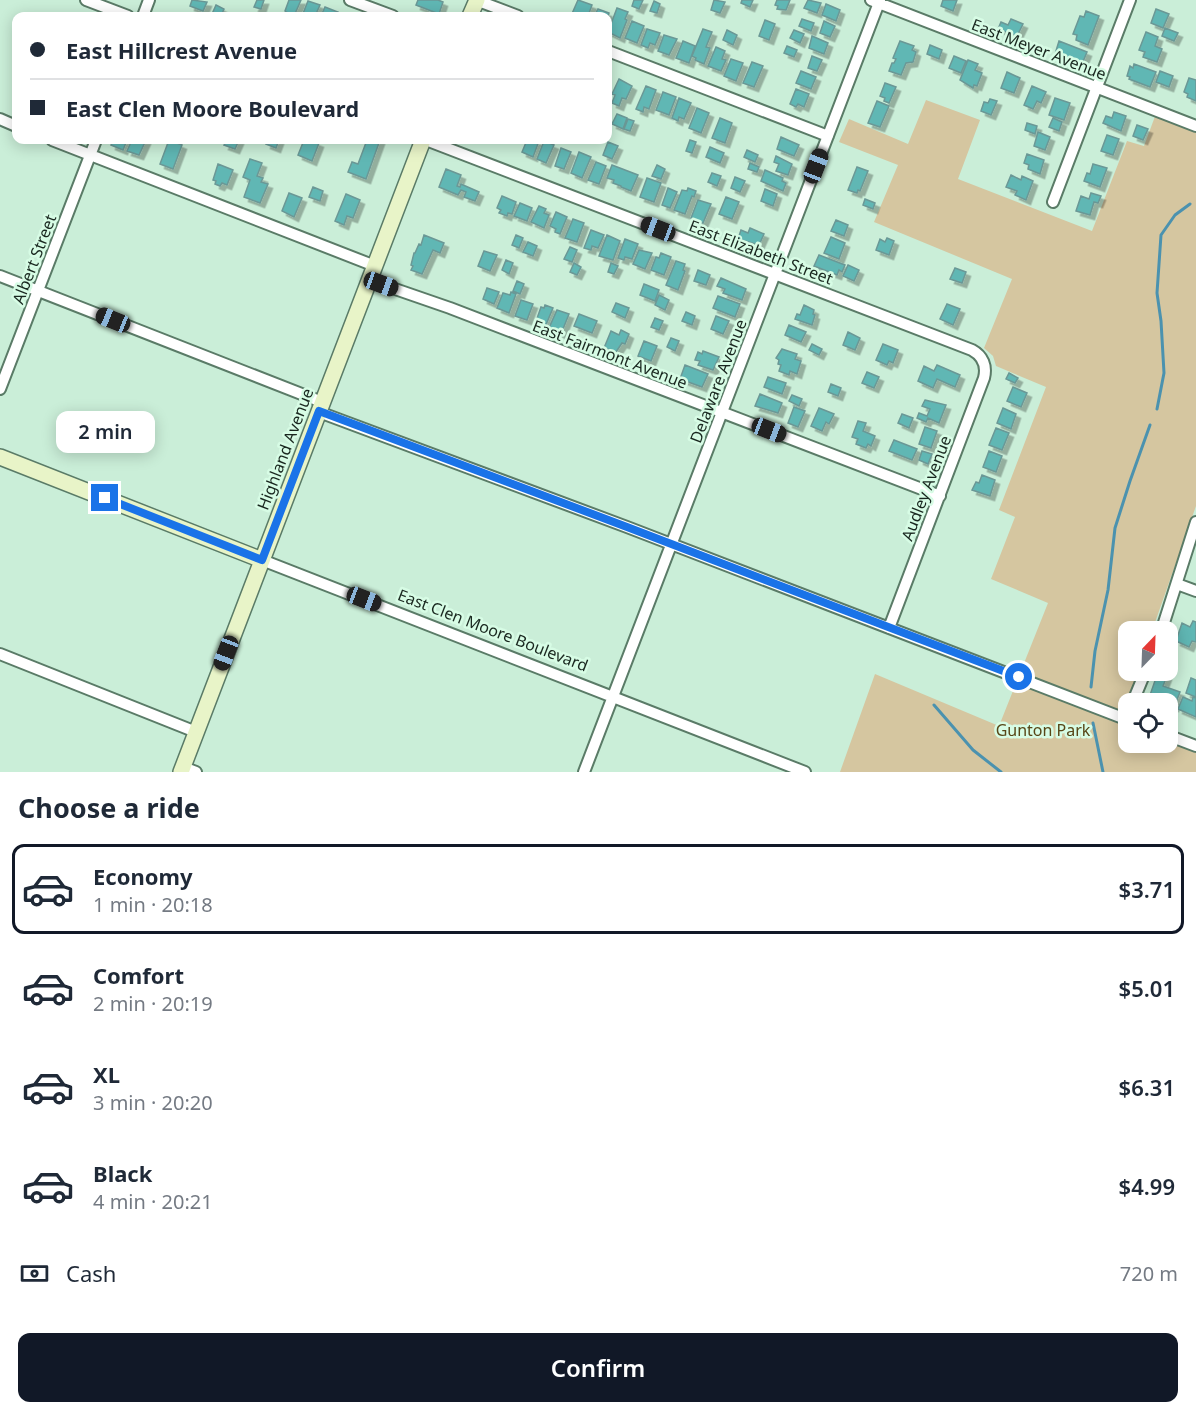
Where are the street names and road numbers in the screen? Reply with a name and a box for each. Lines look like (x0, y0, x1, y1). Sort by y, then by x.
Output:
street label: East Meyer Avenue (968, 13, 1110, 85)
street label: Albert Street (7, 211, 61, 307)
street label: East Elizabeth Street (686, 214, 836, 290)
street label: East Fairmont Avenue (529, 314, 691, 394)
street label: Delaware Avenue (684, 316, 752, 446)
street label: Highland Avenue (252, 385, 318, 513)
street label: Audley Avenue (896, 432, 956, 544)
street label: East Clen Moore Boulevard (395, 584, 591, 676)

